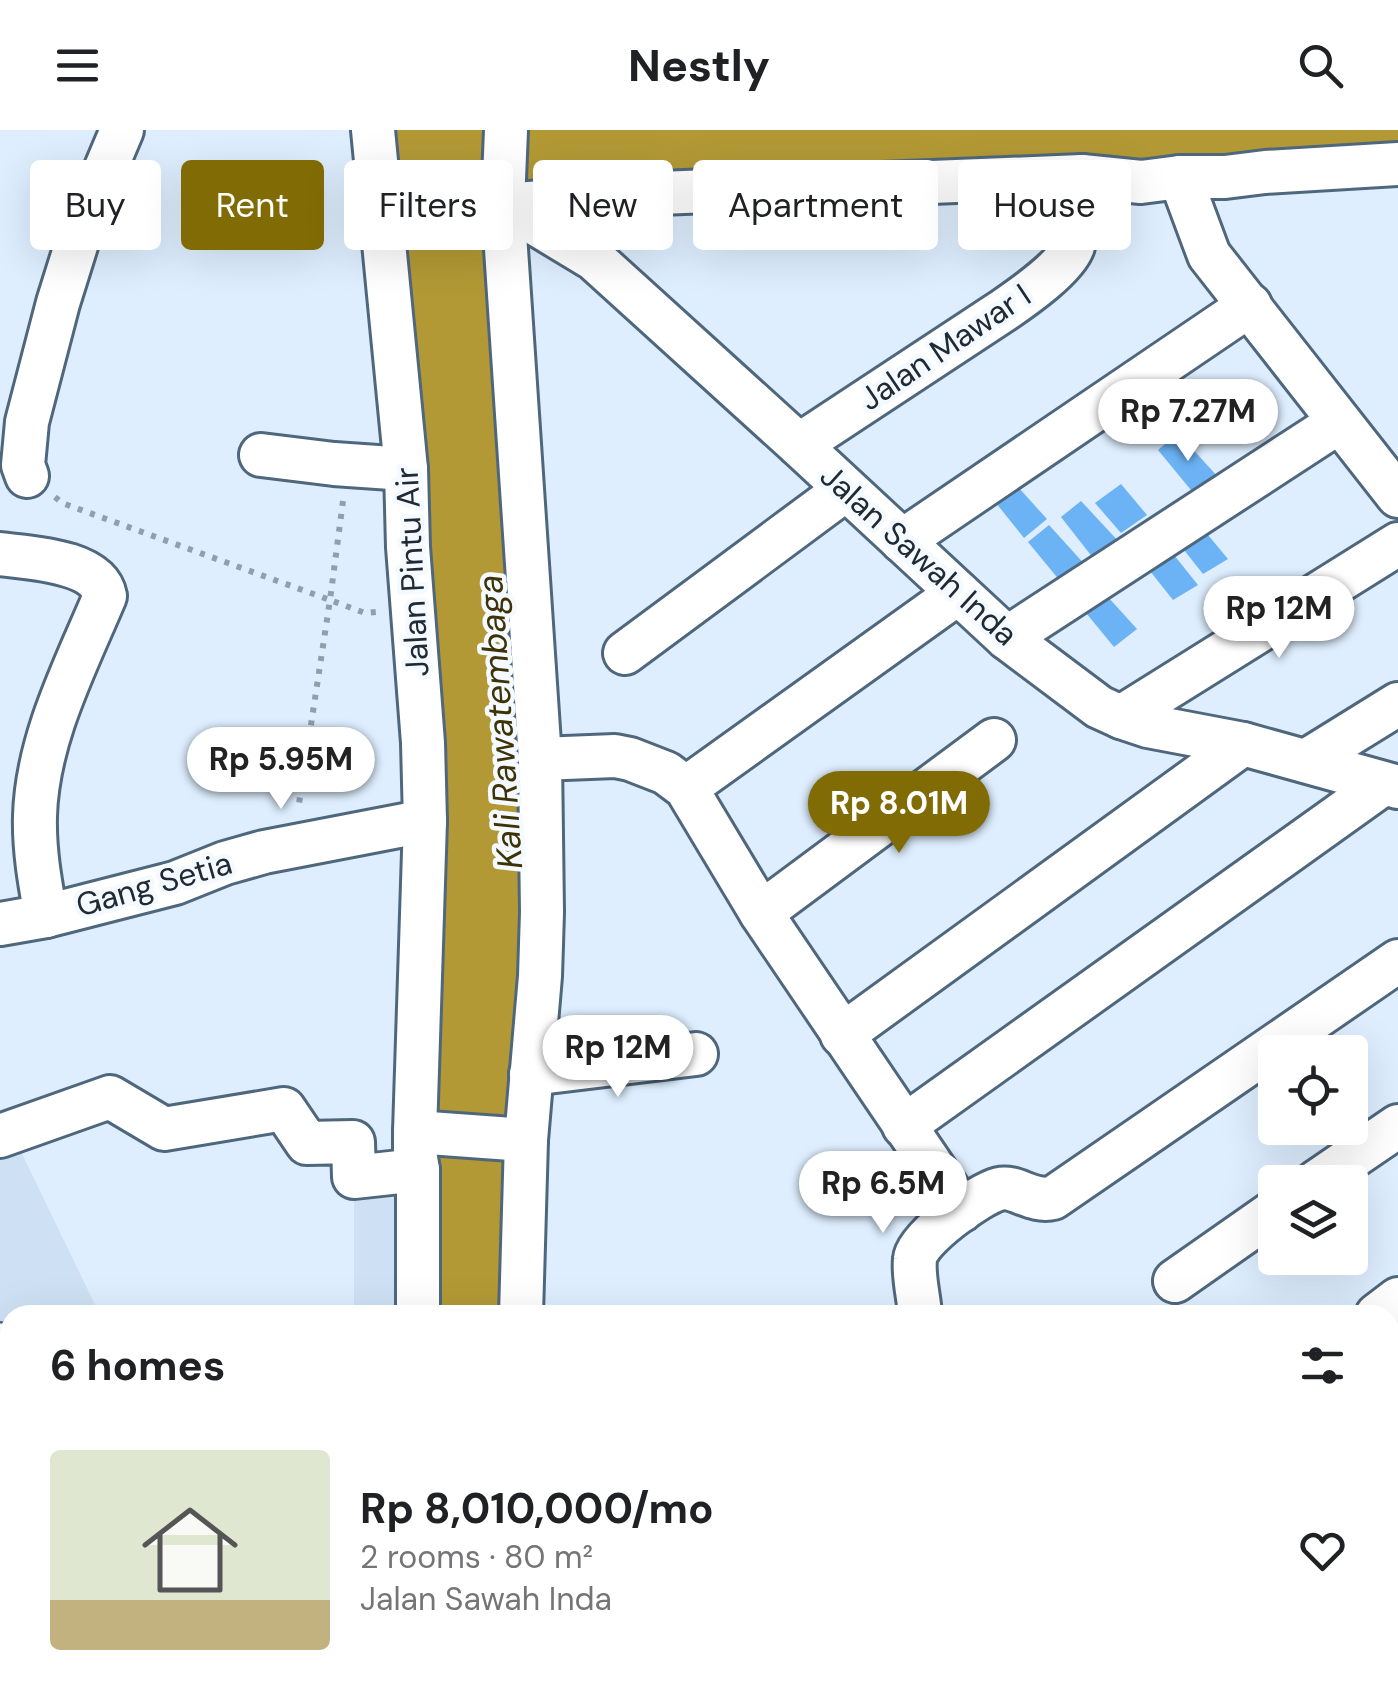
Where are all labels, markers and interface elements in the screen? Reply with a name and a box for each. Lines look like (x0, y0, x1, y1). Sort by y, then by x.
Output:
text: Nestly (628, 36, 770, 95)
icon: menu (50, 38, 105, 93)
icon: search (1293, 38, 1348, 93)
chip: Buy (30, 160, 161, 250)
chip: Rent (181, 160, 324, 250)
chip: Filters (344, 160, 513, 250)
chip: New (533, 160, 673, 250)
chip: Apartment (693, 160, 938, 250)
chip: House (958, 160, 1131, 250)
street label: Jalan Mawar I (851, 274, 1039, 420)
pin: Rp 7.27M (1085, 379, 1291, 464)
text: Rp 7.27M (1120, 390, 1256, 432)
street label: Jalan Sawah Inda (811, 455, 1027, 655)
street label: Jalan Pintu Air (386, 466, 438, 678)
water label: Kali Rawatembaga (467, 573, 533, 871)
pin: Rp 12M (1198, 576, 1360, 661)
text: Rp 12M (1225, 587, 1333, 629)
pin: Rp 5.95M (178, 727, 384, 812)
text: Rp 5.95M (209, 738, 353, 780)
pin: Rp 8.01M (796, 771, 1002, 856)
text: Rp 8.01M (830, 782, 968, 824)
street label: Gang Setia (71, 842, 237, 926)
pin: Rp 12M (537, 1015, 699, 1100)
text: Rp 12M (564, 1026, 672, 1068)
map controls (1258, 1035, 1368, 1275)
button: locate (1258, 1035, 1368, 1145)
pin: Rp 6.5M (791, 1151, 975, 1236)
text: Rp 6.5M (821, 1162, 945, 1204)
button: layers (1258, 1165, 1368, 1275)
text: 6 homes (50, 1338, 225, 1393)
icon: filters (1295, 1338, 1350, 1393)
text: Rp 8,010,000/mo (360, 1481, 714, 1536)
icon: home (130, 1490, 250, 1610)
icon: heart (1295, 1523, 1350, 1578)
text: 2 rooms · 80 m² (360, 1536, 593, 1578)
text: Jalan Sawah Inda (360, 1578, 612, 1620)

